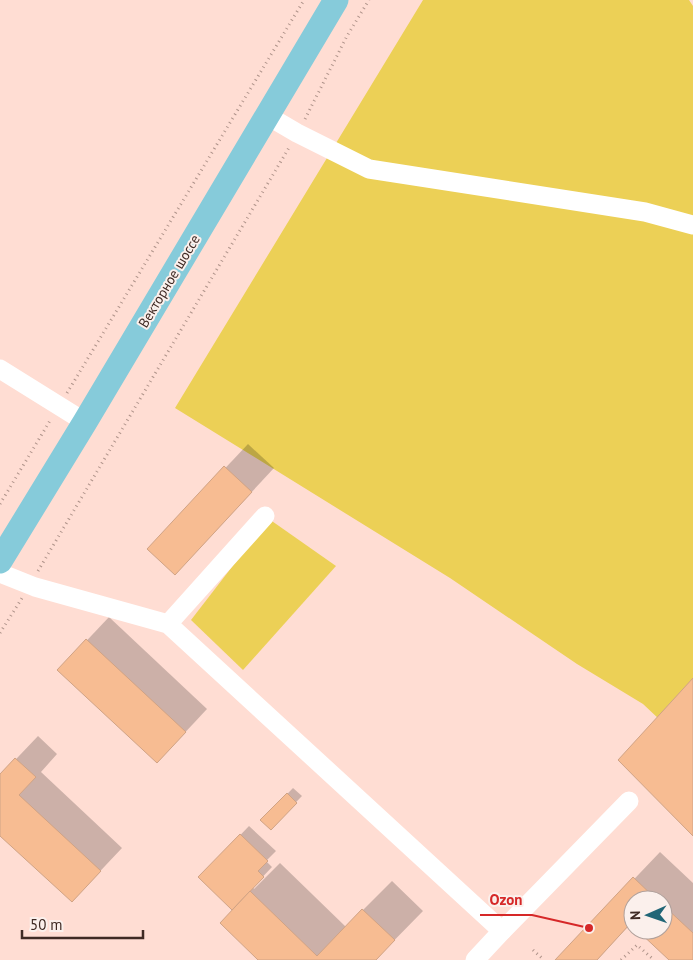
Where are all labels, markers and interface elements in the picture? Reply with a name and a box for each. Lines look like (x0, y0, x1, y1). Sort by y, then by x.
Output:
street label: Векторное шоссе (134, 231, 204, 331)
callout: Ozon (480, 885, 532, 915)
text: Ozon (490, 890, 522, 909)
north arrow (623, 890, 673, 940)
scale bar (22, 908, 144, 940)
text: N (626, 911, 644, 920)
text: 50 m (30, 915, 63, 934)

